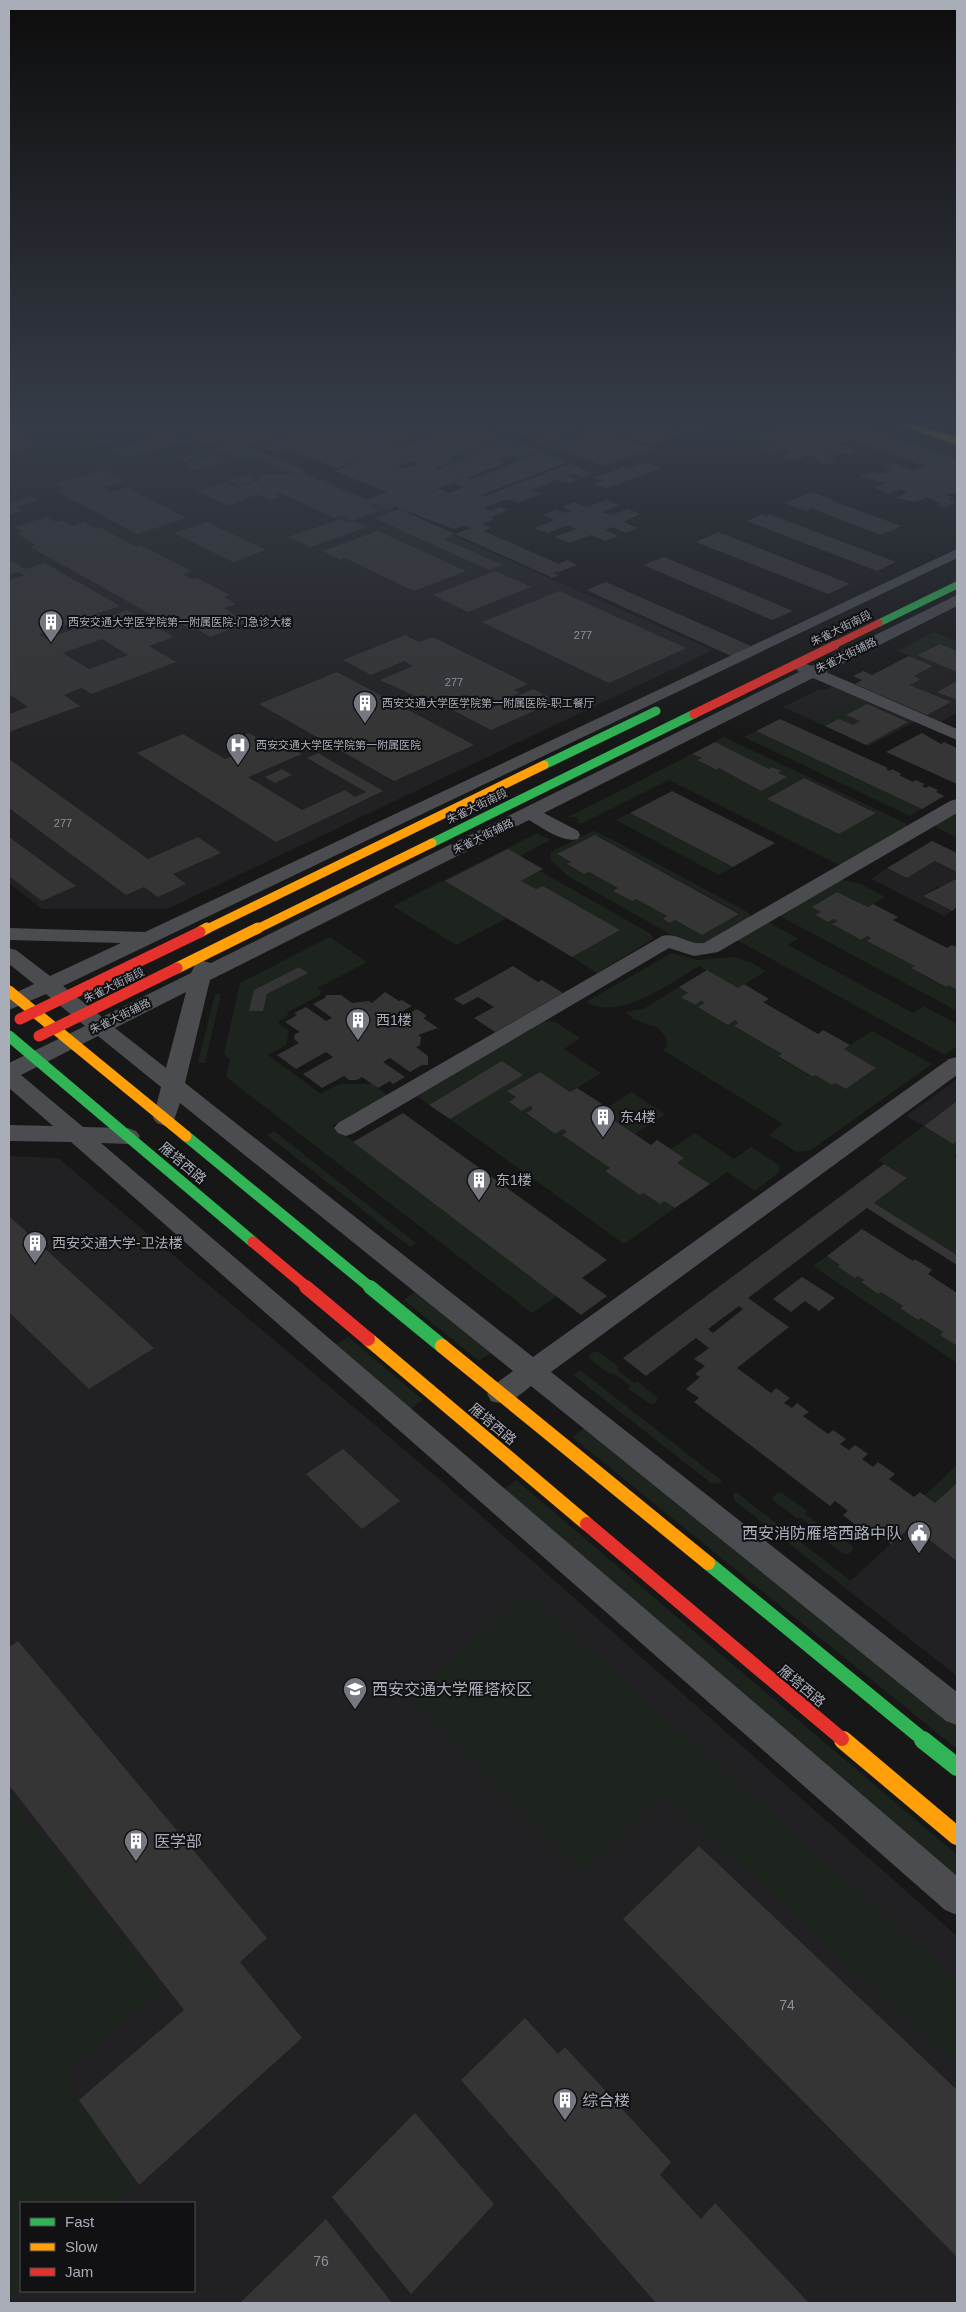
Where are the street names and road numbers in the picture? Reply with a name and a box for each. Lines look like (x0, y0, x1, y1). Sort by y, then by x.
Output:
street label: 朱雀大街南段 (809, 608, 873, 648)
street label: 朱雀大街辅路 (814, 635, 878, 675)
street label: 朱雀大街南段 (445, 786, 509, 826)
street label: 朱雀大街辅路 (451, 816, 515, 856)
street label: 朱雀大街南段 (82, 965, 146, 1005)
street label: 朱雀大街辅路 (88, 996, 152, 1036)
street label: 雁塔西路 (156, 1139, 210, 1187)
street label: 雁塔西路 (466, 1400, 520, 1448)
street label: 雁塔西路 (775, 1662, 829, 1710)

